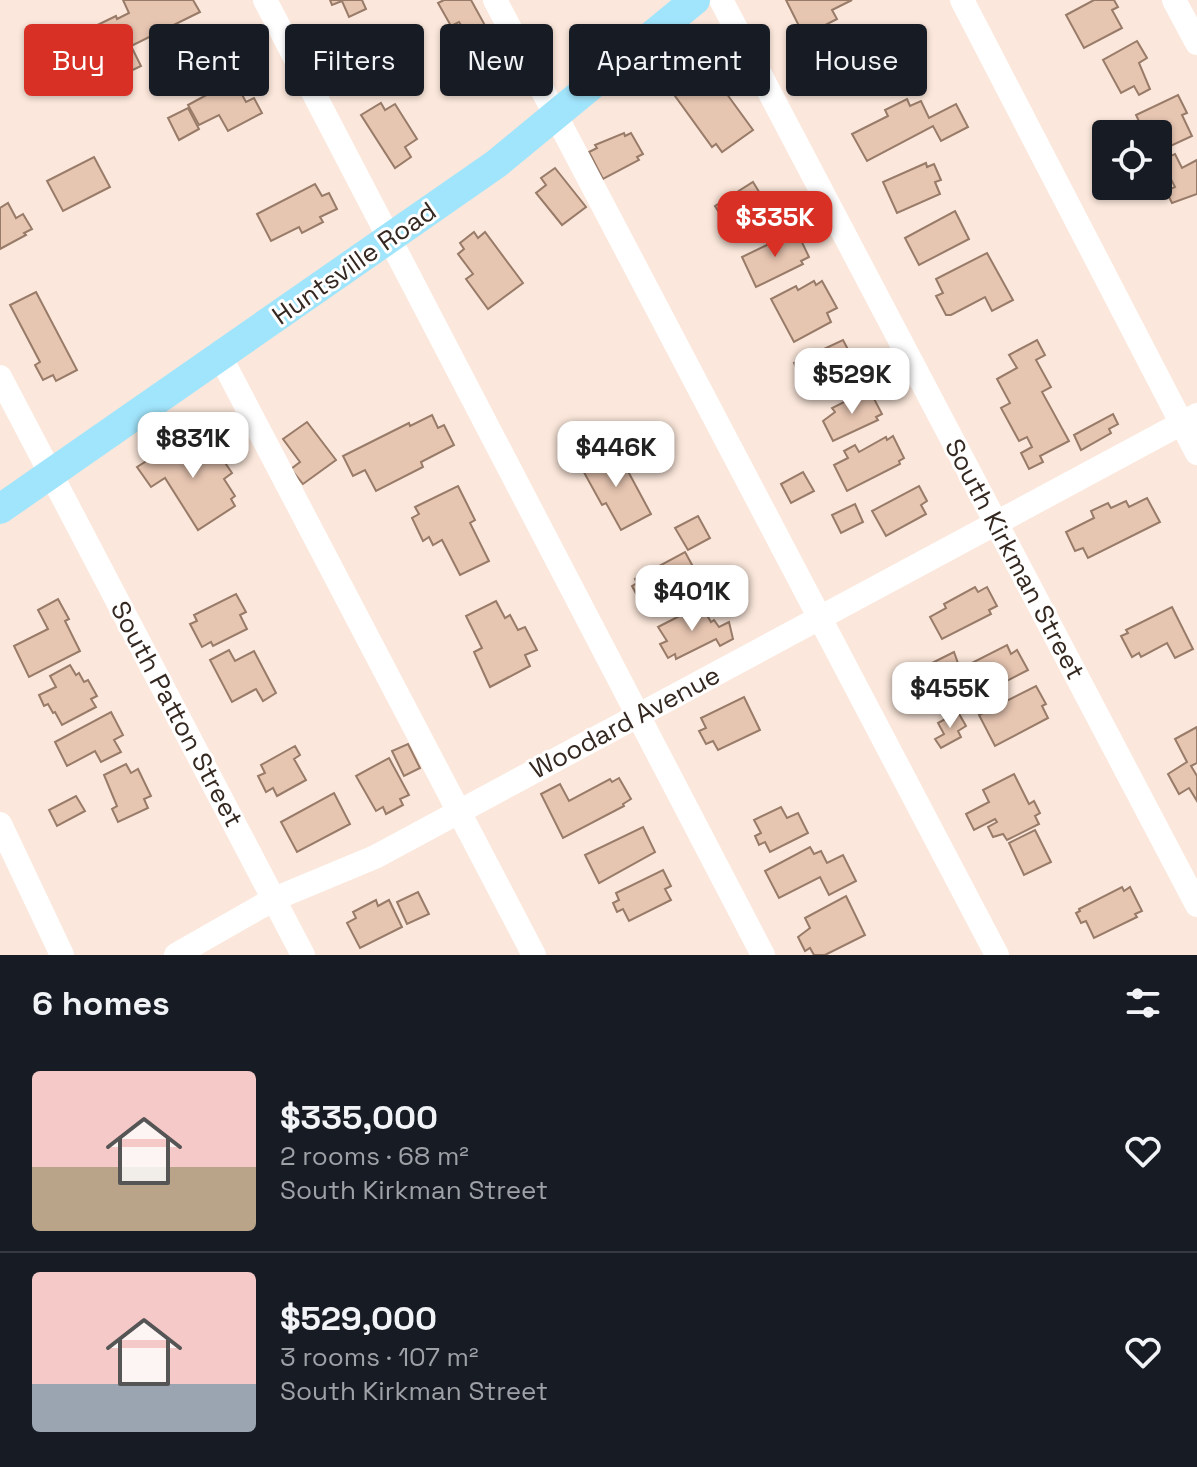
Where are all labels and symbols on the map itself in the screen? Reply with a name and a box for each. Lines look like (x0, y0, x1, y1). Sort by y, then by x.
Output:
pin: $335K (719, 191, 831, 259)
street label: Huntsville Road (265, 194, 443, 332)
pin: $529K (796, 348, 908, 416)
pin: $831K (137, 412, 249, 480)
pin: $446K (560, 421, 672, 489)
street label: South Kirkman Street (937, 433, 1093, 685)
pin: $401K (636, 565, 748, 633)
street label: South Patton Street (103, 595, 251, 833)
street label: Woodard Avenue (524, 658, 726, 786)
pin: $455K (894, 662, 1006, 730)

